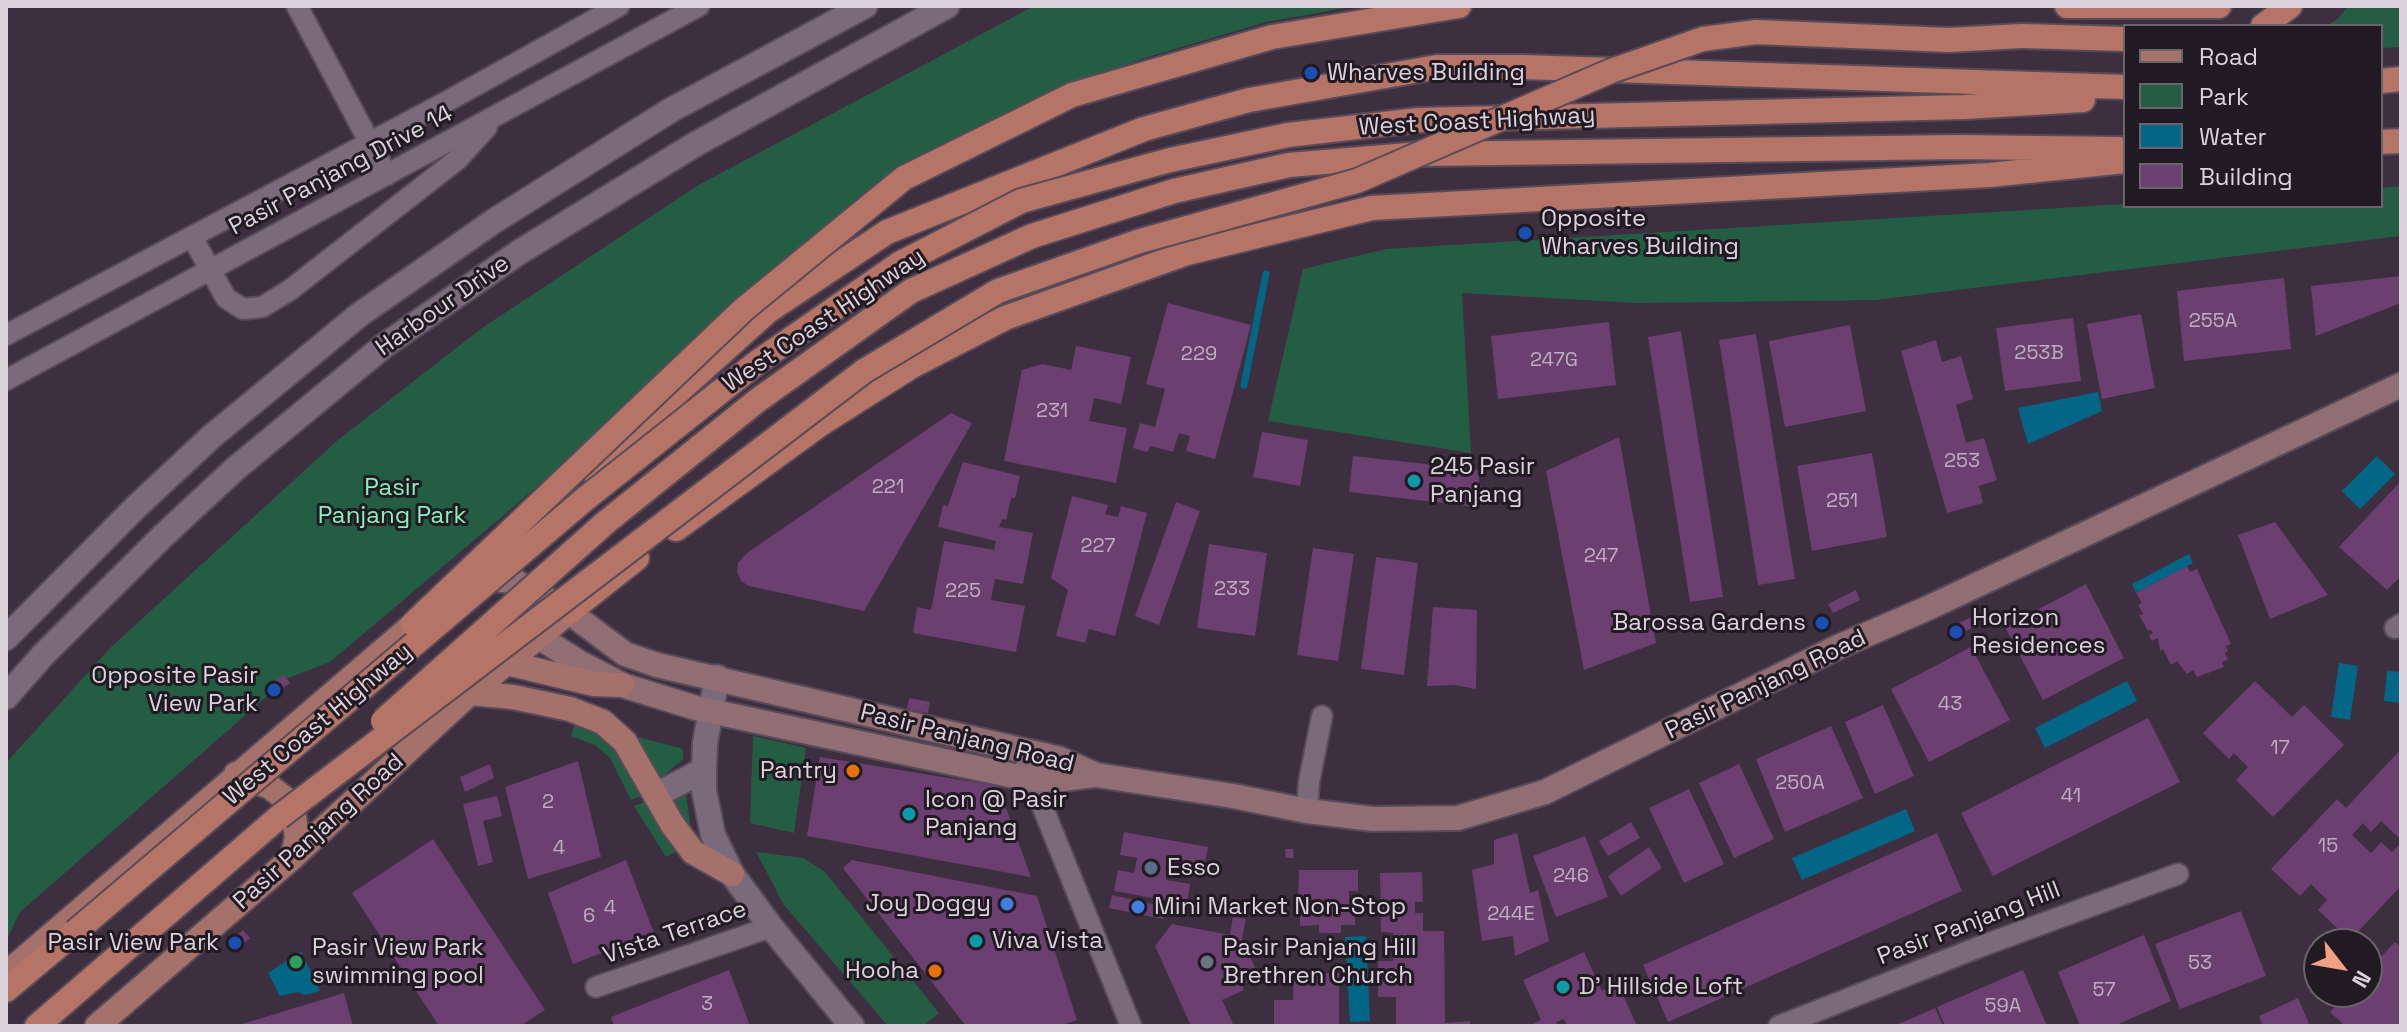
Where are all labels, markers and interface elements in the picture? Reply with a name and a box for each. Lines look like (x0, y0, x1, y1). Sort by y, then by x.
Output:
legend (2123, 24, 2383, 208)
text: Road (2199, 41, 2258, 72)
place label: Wharves Building (1327, 59, 1525, 87)
marker: Wharves Building (1302, 64, 1320, 82)
text: Park (2199, 81, 2249, 112)
street label: Pasir Panjang Drive 14 (224, 100, 458, 242)
street label: West Coast Highway (1358, 101, 1596, 143)
text: Water (2199, 121, 2267, 152)
text: Building (2199, 161, 2293, 192)
place label: Opposite Wharves Building (1541, 205, 1739, 261)
marker: Opposite Wharves Building (1516, 224, 1534, 242)
street label: West Coast Highway (718, 243, 930, 399)
street label: Harbour Drive (371, 249, 515, 363)
house number: 255A (2189, 310, 2237, 334)
house number: 253B (2014, 342, 2064, 366)
house number: 229 (1181, 343, 1217, 367)
house number: 247G (1530, 349, 1578, 373)
house number: 231 (1036, 400, 1068, 424)
house number: 253 (1944, 450, 1980, 474)
place label: 245 Pasir Panjang (1430, 453, 1535, 509)
marker: 245 Pasir Panjang (1405, 472, 1423, 490)
park label: Pasir Panjang Park (318, 474, 466, 530)
house number: 221 (872, 476, 904, 500)
house number: 251 (1826, 490, 1858, 514)
house number: 227 (1080, 535, 1116, 559)
house number: 247 (1584, 545, 1618, 569)
house number: 233 (1214, 578, 1250, 602)
house number: 225 (945, 580, 981, 604)
place label: Horizon Residences (1972, 604, 2105, 660)
place label: Barossa Gardens (1612, 609, 1806, 637)
marker: Barossa Gardens (1813, 614, 1831, 632)
marker: Horizon Residences (1947, 623, 1965, 641)
street label: Pasir Panjang Road (1661, 624, 1871, 746)
street label: West Coast Highway (218, 638, 418, 812)
place label: Opposite Pasir View Park (91, 662, 258, 718)
marker: Opposite Pasir View Park (265, 681, 283, 699)
house number: 43 (1938, 693, 1962, 717)
street label: Pasir Panjang Road (857, 699, 1077, 779)
house number: 17 (2270, 737, 2290, 761)
street label: Pasir Panjang Road (228, 748, 410, 916)
place label: Pantry (760, 757, 837, 785)
marker: Pantry (844, 762, 862, 780)
house number: 250A (1775, 772, 1825, 796)
house number: 41 (2061, 785, 2081, 809)
place label: Icon @ Pasir Panjang (925, 786, 1067, 842)
house number: 2 (542, 791, 554, 815)
marker: Icon @ Pasir Panjang (900, 805, 918, 823)
house number: 15 (2318, 835, 2338, 859)
house number: 4 (553, 837, 565, 861)
place label: Esso (1167, 854, 1221, 882)
marker: Esso (1142, 859, 1160, 877)
house number: 246 (1553, 865, 1589, 889)
street label: Pasir Panjang Hill (1873, 876, 2065, 972)
place label: Joy Doggy (865, 890, 991, 918)
place label: Mini Market Non-Stop (1154, 893, 1406, 921)
street label: Vista Terrace (600, 895, 750, 971)
marker: Joy Doggy (998, 895, 1016, 913)
house number: 4 (604, 897, 616, 921)
marker: Mini Market Non-Stop (1129, 898, 1147, 916)
house number: 244E (1487, 903, 1535, 927)
house number: 6 (583, 905, 595, 929)
place label: Viva Vista (992, 927, 1103, 955)
north arrow (2303, 928, 2383, 1008)
place label: Pasir View Park (47, 929, 219, 957)
marker: Viva Vista (967, 932, 985, 950)
marker: Pasir View Park (226, 934, 244, 952)
place label: Pasir View Park swimming pool (312, 934, 484, 990)
place label: Pasir Panjang Hill Brethren Church (1223, 934, 1417, 990)
house number: 53 (2188, 952, 2212, 976)
marker: Pasir View Park swimming pool (287, 953, 305, 971)
marker: Pasir Panjang Hill Brethren Church (1198, 953, 1216, 971)
place label: Hooha (845, 957, 919, 985)
marker: Hooha (926, 962, 944, 980)
text: N (2346, 966, 2378, 993)
place label: D' Hillside Loft (1579, 973, 1743, 1001)
marker: D' Hillside Loft (1554, 978, 1572, 996)
house number: 57 (2092, 979, 2116, 1003)
house number: 3 (701, 993, 713, 1017)
house number: 59A (1985, 995, 2021, 1019)

